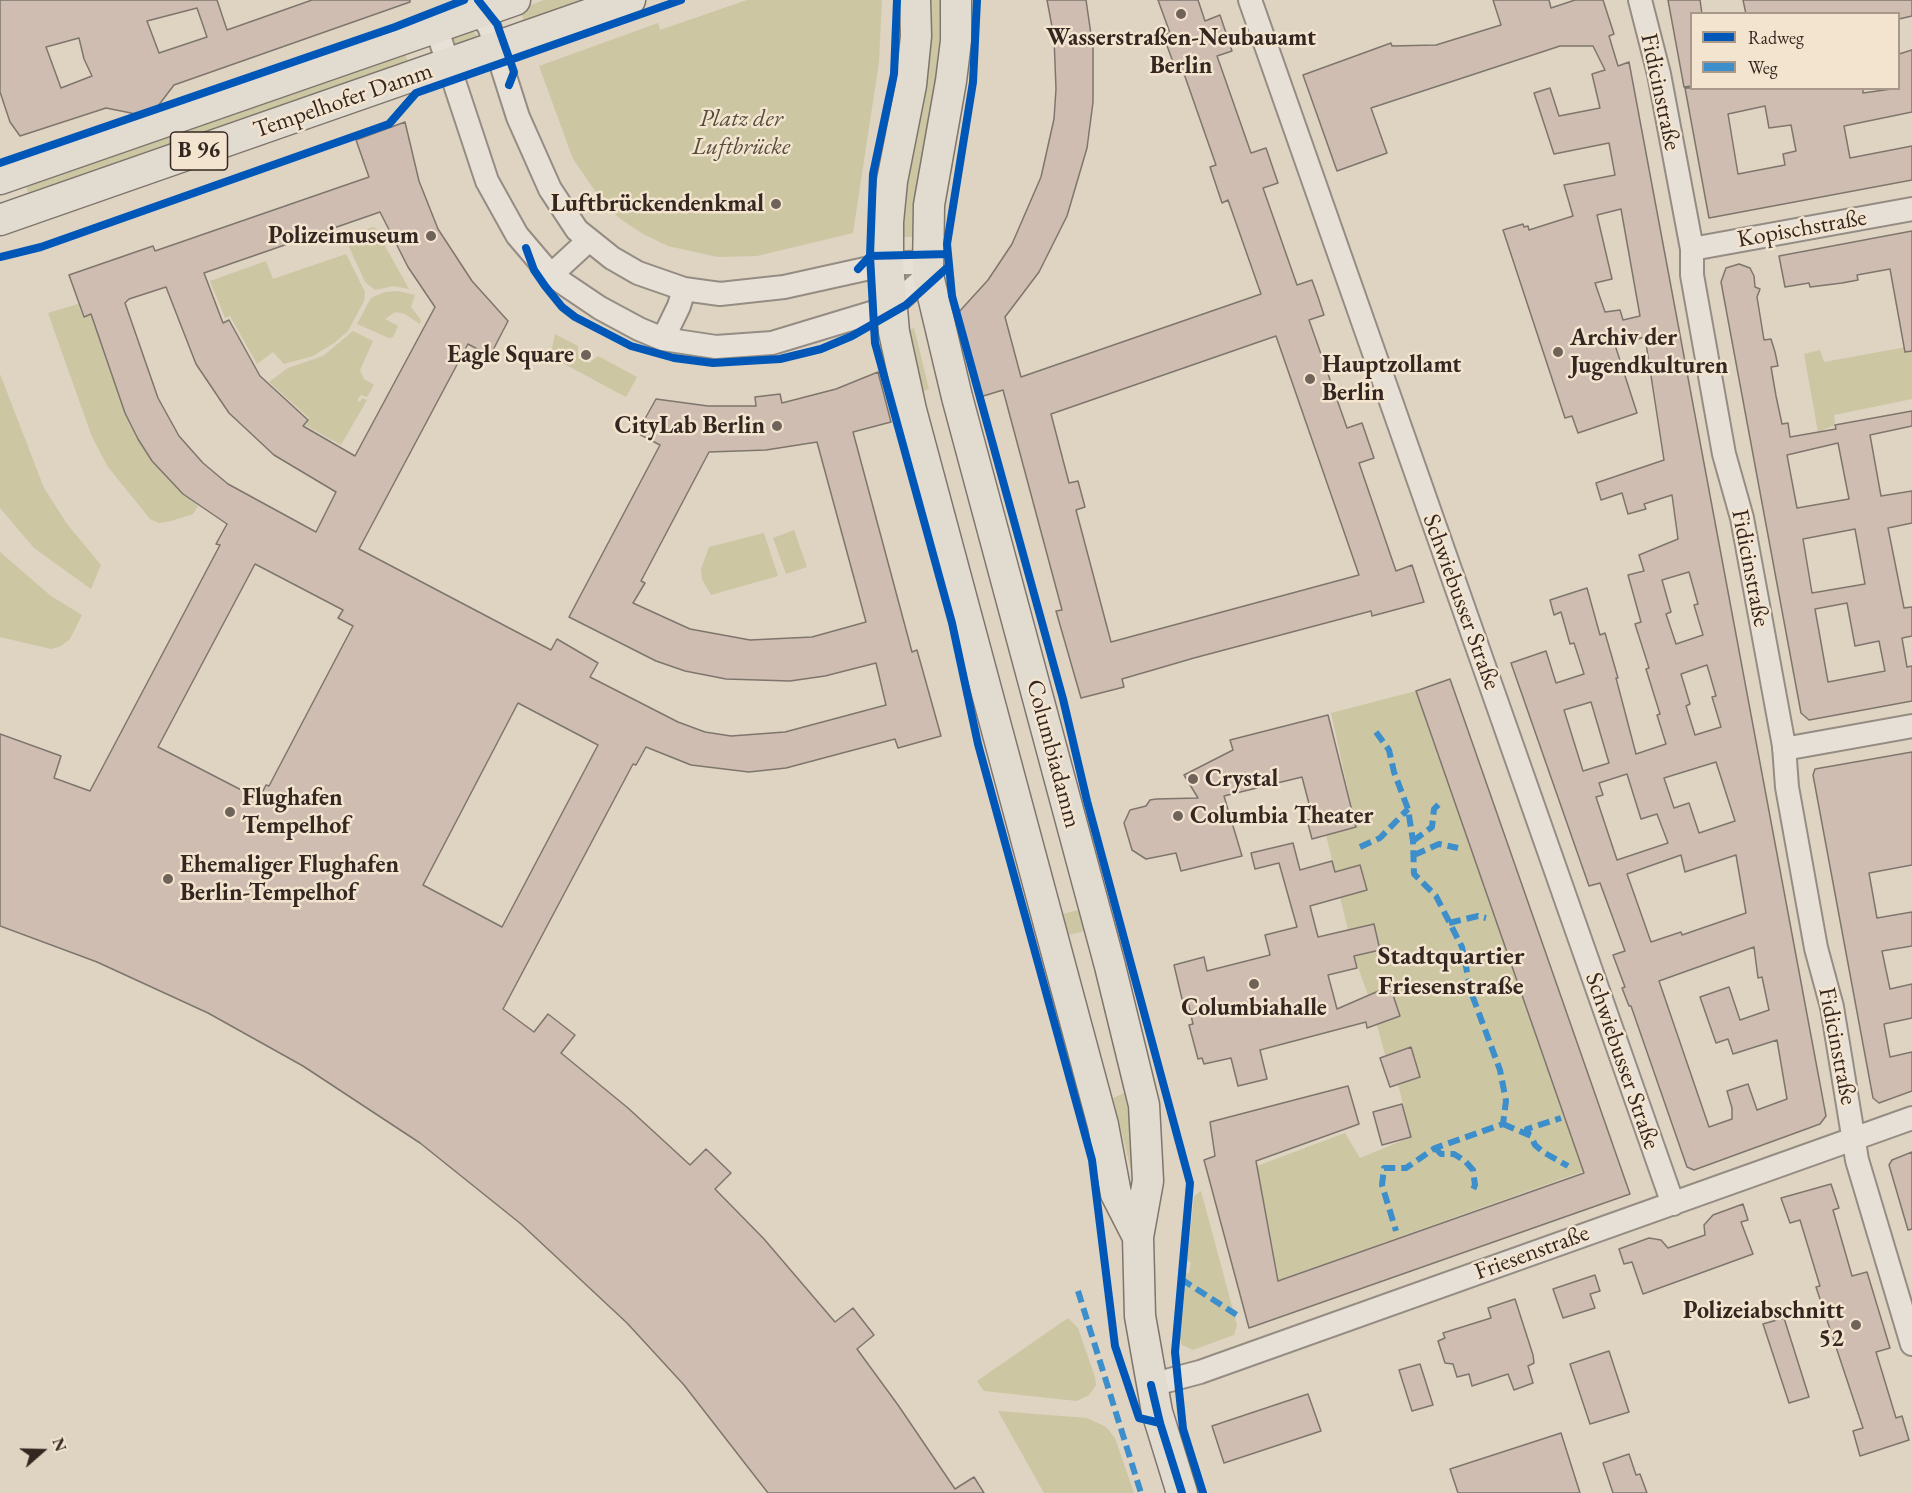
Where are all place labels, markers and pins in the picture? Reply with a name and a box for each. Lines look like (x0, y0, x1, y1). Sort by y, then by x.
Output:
marker: Wasserstraßen-Neubauamt Berlin (1174, 7, 1188, 21)
place label: Wasserstraßen-Neubauamt Berlin (1046, 24, 1316, 80)
place label: Luftbrückendenkmal (551, 190, 764, 218)
marker: Luftbrückendenkmal (769, 197, 783, 211)
place label: Polizeimuseum (268, 222, 419, 250)
marker: Polizeimuseum (424, 229, 438, 243)
place label: Archiv der Jugendkulturen (1570, 324, 1728, 380)
place label: Eagle Square (447, 341, 574, 369)
marker: Archiv der Jugendkulturen (1551, 345, 1565, 359)
marker: Eagle Square (579, 348, 593, 362)
place label: Hauptzollamt Berlin (1322, 351, 1461, 407)
marker: Hauptzollamt Berlin (1303, 372, 1317, 386)
place label: CityLab Berlin (615, 412, 765, 440)
marker: CityLab Berlin (770, 419, 784, 433)
place label: Crystal (1205, 765, 1278, 793)
marker: Crystal (1186, 772, 1200, 786)
place label: Flughafen Tempelhof (242, 784, 350, 840)
place label: Columbia Theater (1190, 802, 1374, 830)
marker: Flughafen Tempelhof (223, 805, 237, 819)
marker: Columbia Theater (1171, 809, 1185, 823)
place label: Ehemaliger Flughafen Berlin-Tempelhof (180, 851, 399, 907)
marker: Ehemaliger Flughafen Berlin-Tempelhof (161, 872, 175, 886)
marker: Columbiahalle (1247, 977, 1261, 991)
place label: Columbiahalle (1181, 994, 1327, 1022)
place label: Polizeiabschnitt 52 (1683, 1297, 1844, 1353)
marker: Polizeiabschnitt 52 (1849, 1318, 1863, 1332)

